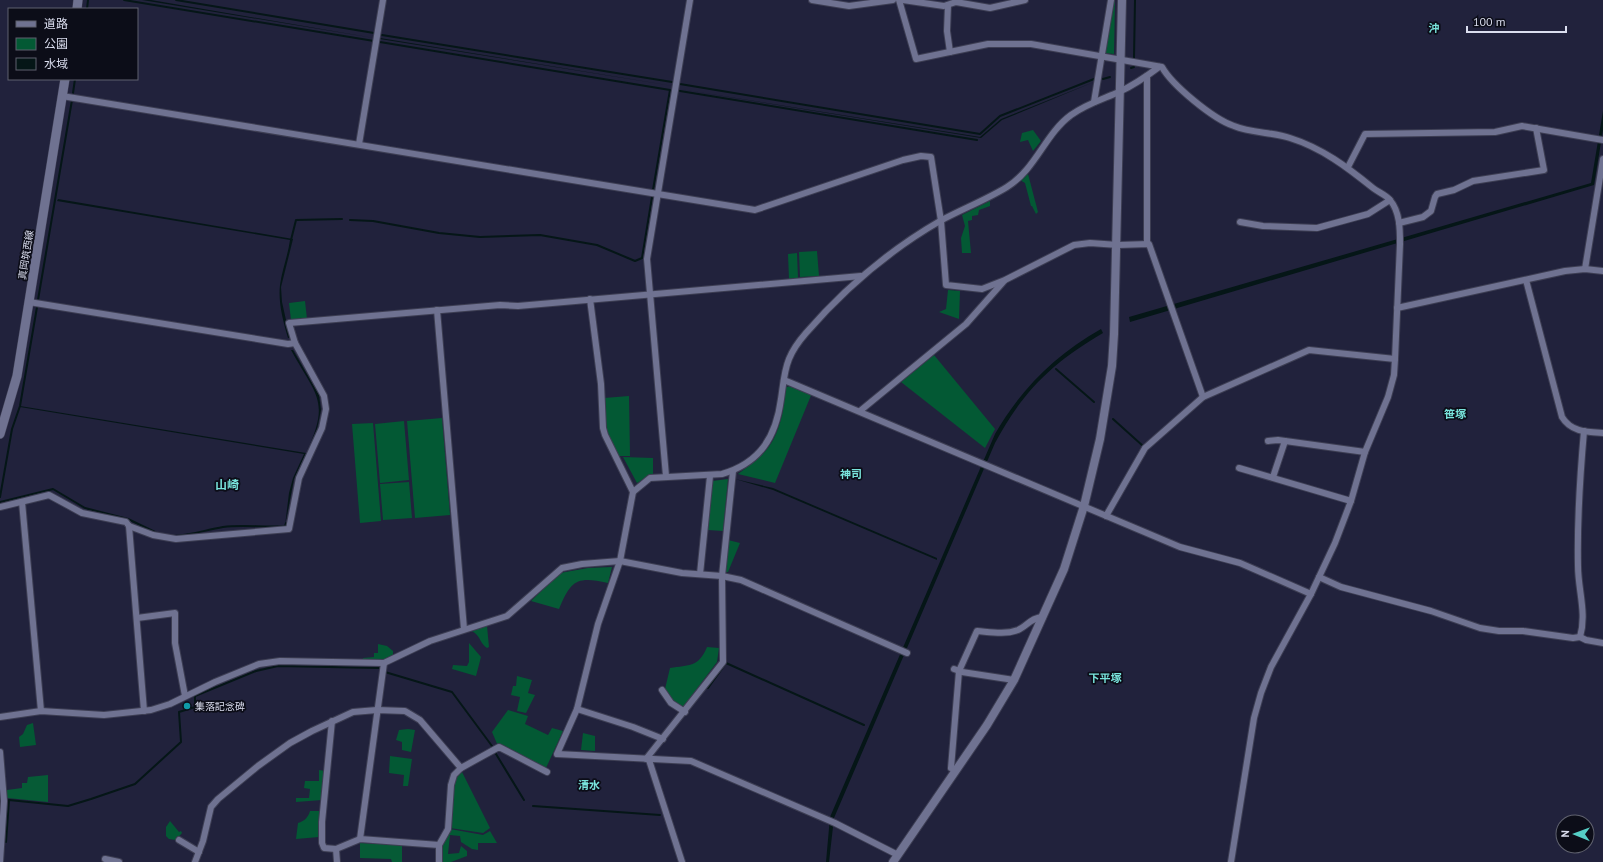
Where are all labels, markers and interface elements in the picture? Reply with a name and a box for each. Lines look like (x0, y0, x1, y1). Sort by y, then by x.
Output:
legend (8, 8, 138, 80)
scale bar (1467, 8, 1566, 34)
text: 100 m (1473, 14, 1506, 29)
text: 道路 (44, 16, 68, 31)
district label: 沖 (1429, 21, 1440, 35)
text: 公園 (44, 36, 68, 51)
text: 水域 (44, 56, 68, 71)
street label: 真岡筑西線 (16, 229, 36, 281)
district label: 笹塚 (1444, 407, 1467, 421)
district label: 神司 (840, 467, 862, 481)
district label: 山崎 (215, 477, 239, 492)
district label: 下平塚 (1089, 671, 1122, 685)
place label: 集落記念碑 (195, 700, 245, 713)
marker: 集落記念碑 (182, 701, 192, 711)
district label: 清水 (578, 778, 600, 792)
north arrow (1555, 814, 1595, 854)
text: N (1558, 830, 1572, 838)

